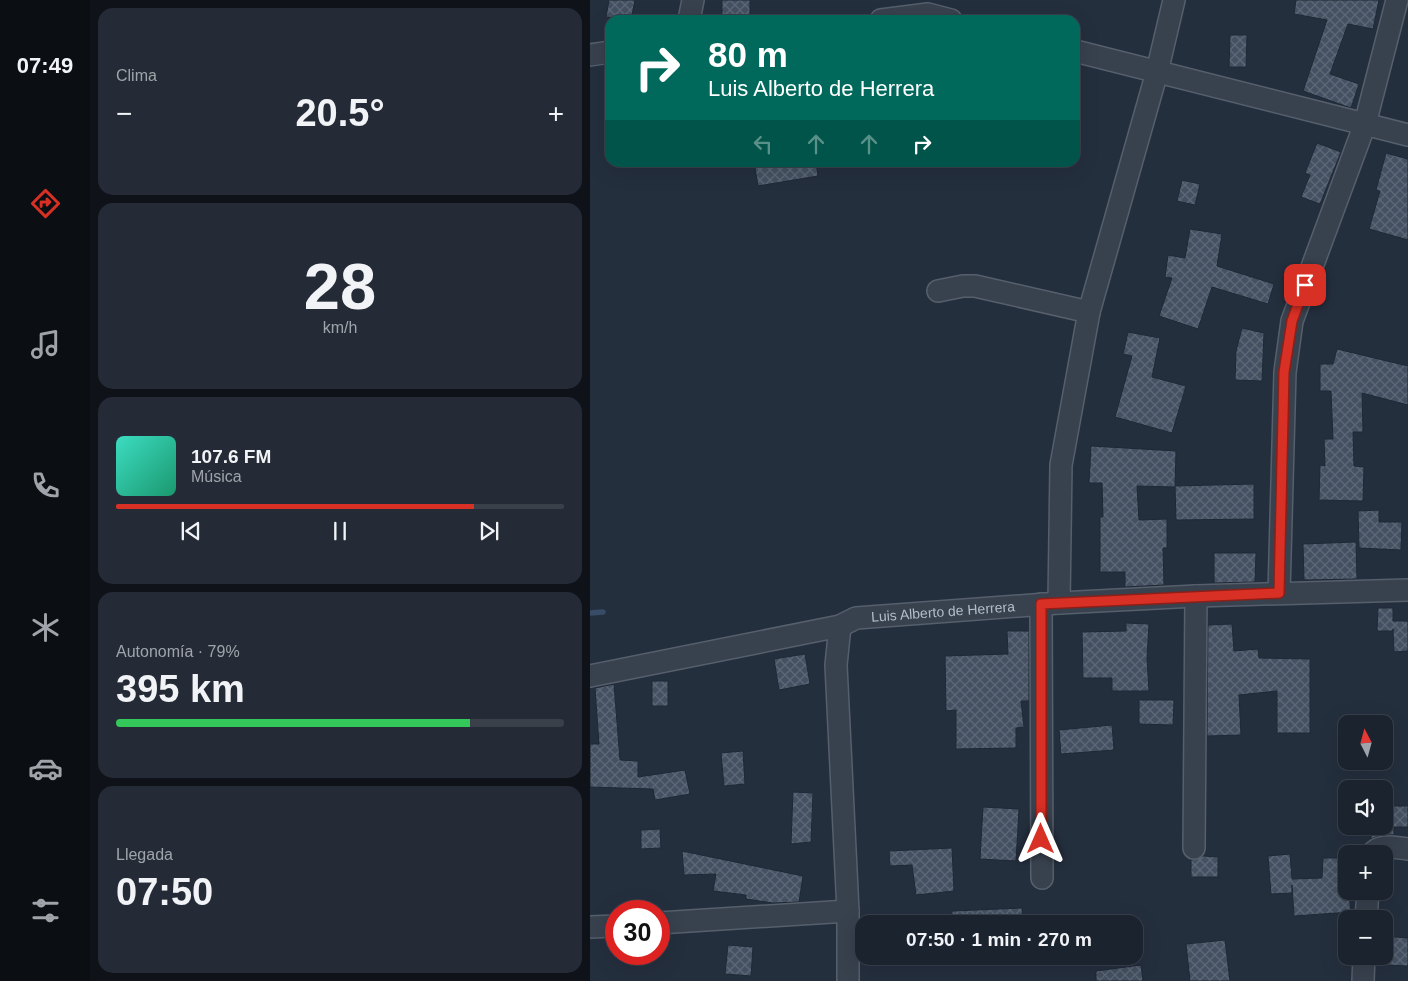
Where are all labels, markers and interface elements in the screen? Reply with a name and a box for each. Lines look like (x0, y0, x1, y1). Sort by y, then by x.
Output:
icon: right (625, 35, 690, 100)
text: 80 m (708, 35, 788, 74)
text: 07:49 (17, 53, 73, 78)
text: Clima (116, 67, 157, 84)
text: Luis Alberto de Herrera (708, 76, 934, 101)
text: 20.5° (295, 92, 385, 134)
text: − (116, 98, 132, 129)
text: + (548, 98, 564, 129)
icon: left (749, 130, 777, 158)
icon: ahead (802, 130, 830, 158)
icon: ahead (855, 130, 883, 158)
icon: right (908, 130, 936, 158)
icon: directions (28, 186, 63, 221)
text: 28 (304, 250, 376, 323)
pin (1284, 264, 1326, 306)
icon: arrive (1291, 271, 1319, 299)
text: km/h (323, 319, 357, 336)
icon: music (28, 327, 63, 362)
text: 107.6 FM (191, 446, 271, 467)
icon: phone (28, 468, 63, 503)
text: Música (191, 468, 242, 485)
icon: previous (177, 517, 205, 545)
icon: pause (326, 517, 354, 545)
icon: next (475, 517, 503, 545)
street label: Luis Alberto de Herrera (870, 598, 1016, 625)
icon: climate (28, 610, 63, 645)
text: Autonomía · 79% (116, 643, 240, 660)
text: 395 km (116, 668, 245, 710)
north arrow (1338, 715, 1392, 770)
map controls (1338, 715, 1393, 965)
icon: car (28, 751, 63, 786)
button: sound (1338, 780, 1393, 835)
position arrow (1014, 812, 1066, 864)
button: + (1338, 845, 1393, 900)
text: Llegada (116, 846, 173, 863)
text: 07:50 (116, 871, 213, 913)
icon: filters (28, 893, 63, 928)
speed limit sign: 30 (605, 900, 670, 965)
button: − (1338, 910, 1393, 965)
text: 07:50 · 1 min · 270 m (906, 929, 1092, 950)

